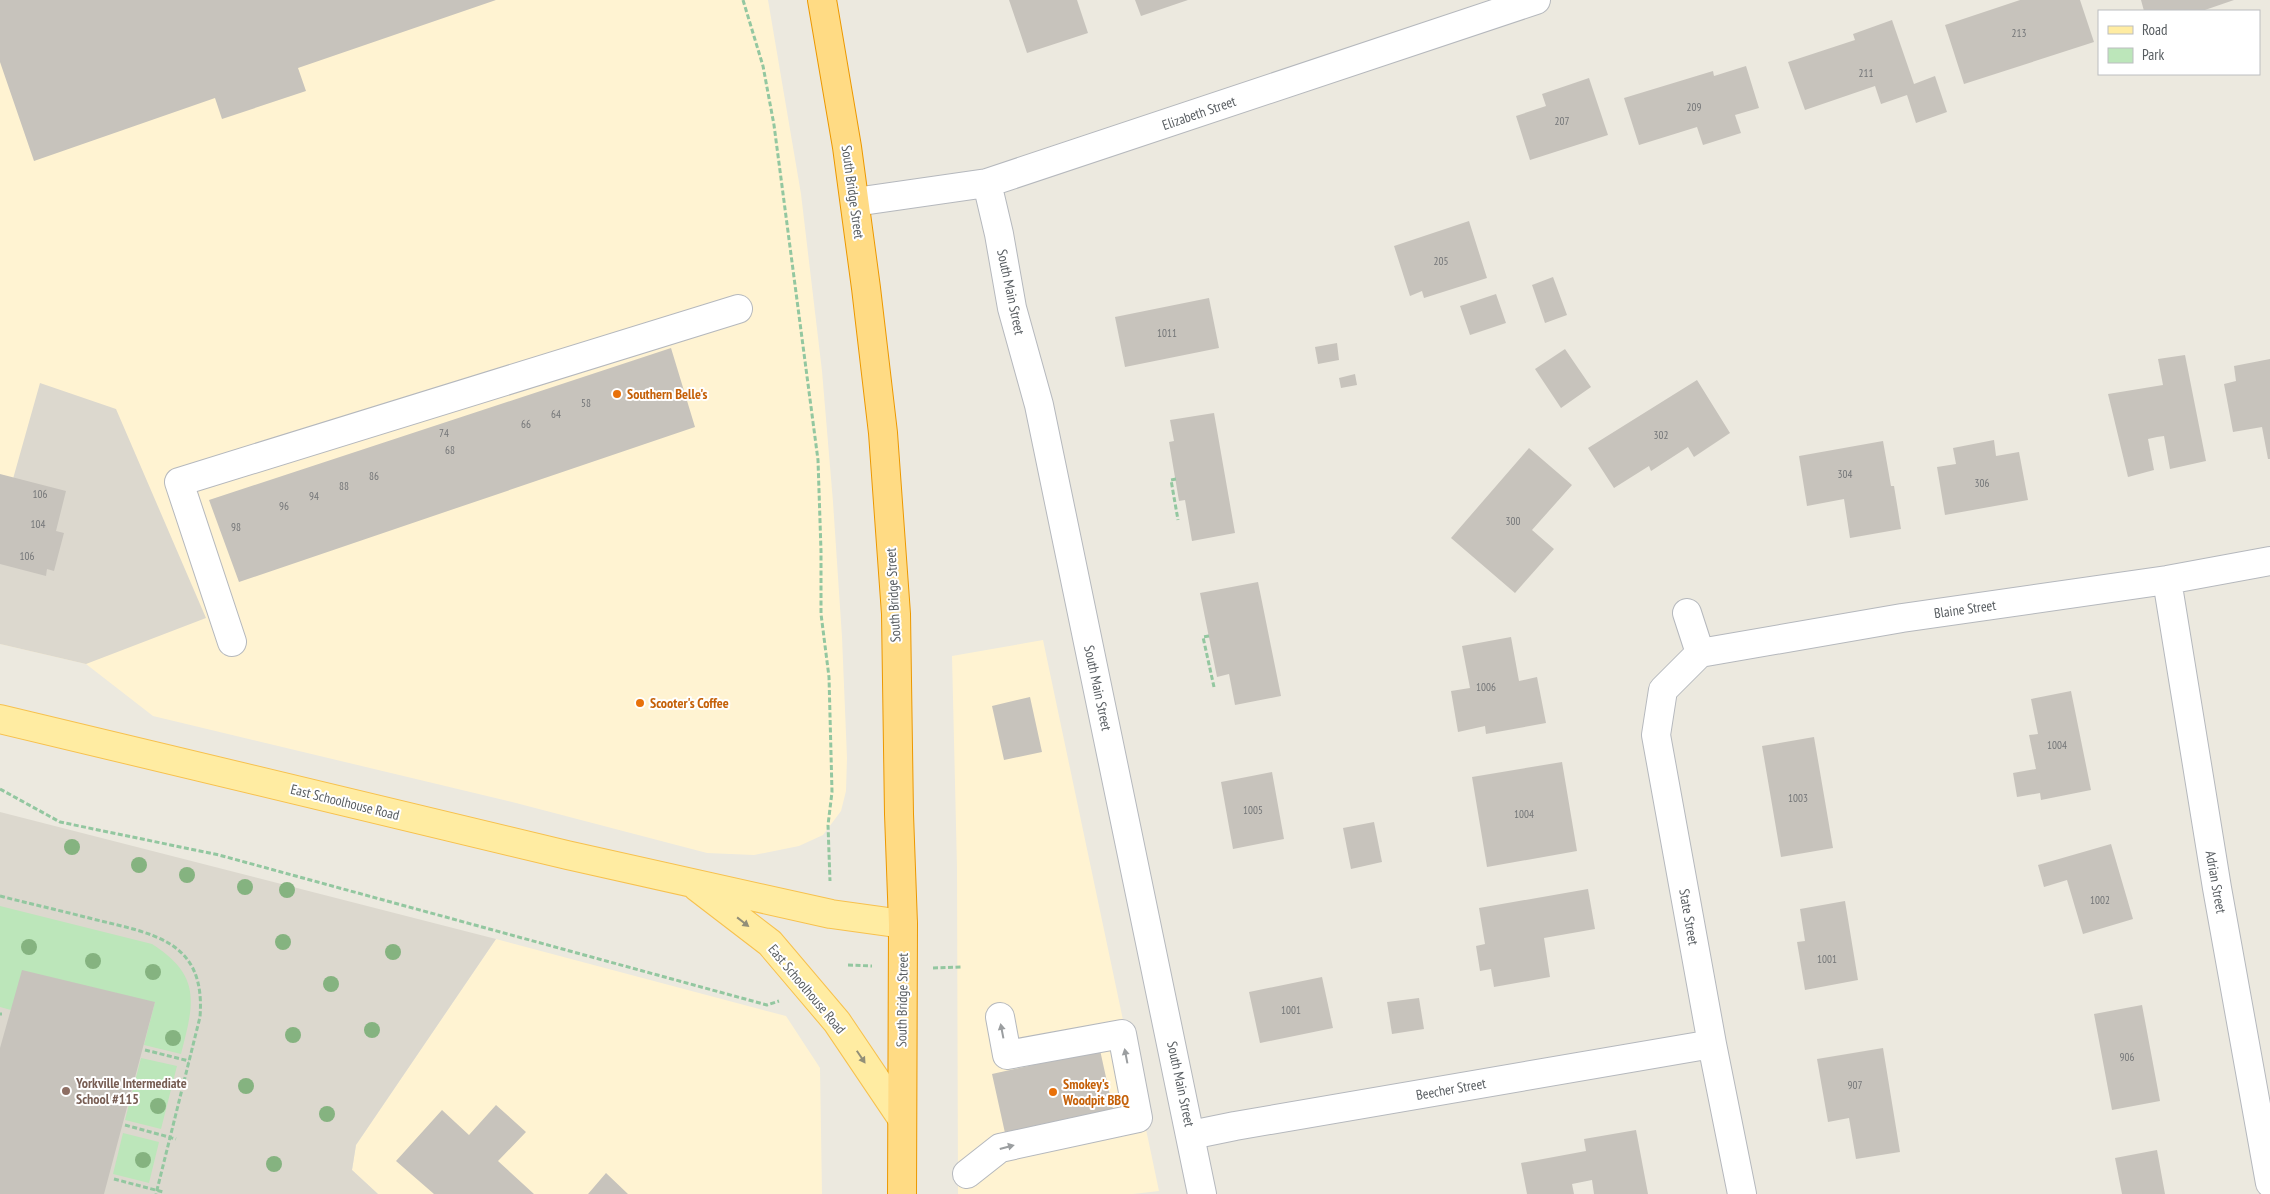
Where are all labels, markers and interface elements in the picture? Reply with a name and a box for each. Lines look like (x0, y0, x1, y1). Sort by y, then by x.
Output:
legend (2098, 10, 2260, 75)
text: Road (2142, 20, 2168, 39)
house number: 213 (2012, 26, 2026, 40)
text: Park (2142, 45, 2164, 64)
house number: 211 (1859, 66, 1873, 80)
street label: Elizabeth Street (1160, 92, 1238, 134)
house number: 209 (1687, 100, 1701, 114)
house number: 207 (1555, 114, 1569, 128)
street label: South Bridge Street (838, 144, 869, 240)
street label: South Main Street (993, 248, 1029, 336)
house number: 205 (1434, 254, 1448, 268)
house number: 1011 (1157, 326, 1177, 340)
place label: Southern Belle's (627, 385, 707, 403)
marker: Southern Belle's (611, 388, 623, 400)
house number: 58 (581, 396, 591, 410)
house number: 64 (551, 407, 561, 421)
house number: 66 (521, 417, 531, 431)
house number: 74 (439, 426, 449, 440)
house number: 302 (1654, 428, 1668, 442)
house number: 68 (445, 443, 455, 457)
house number: 304 (1838, 467, 1852, 481)
house number: 86 (369, 469, 379, 483)
house number: 306 (1975, 476, 1989, 490)
house number: 88 (339, 479, 349, 493)
house number: 106 (33, 487, 47, 501)
house number: 94 (309, 489, 319, 503)
house number: 96 (279, 499, 289, 513)
house number: 300 (1506, 514, 1520, 528)
house number: 104 (31, 517, 45, 531)
house number: 98 (231, 520, 241, 534)
street label: South Bridge Street (882, 547, 904, 643)
house number: 106 (20, 549, 34, 563)
street label: Blaine Street (1933, 596, 1997, 622)
street label: South Main Street (1080, 644, 1116, 732)
house number: 1006 (1476, 680, 1496, 694)
place label: Scooter's Coffee (650, 694, 729, 712)
marker: Scooter's Coffee (634, 697, 646, 709)
house number: 1004 (2047, 738, 2067, 752)
street label: East Schoolhouse Road (289, 780, 401, 824)
house number: 1003 (1788, 791, 1808, 805)
house number: 1005 (1243, 803, 1263, 817)
house number: 1004 (1514, 807, 1534, 821)
street label: Adrian Street (2202, 849, 2230, 915)
street label: State Street (1675, 887, 1703, 947)
house number: 1002 (2090, 893, 2110, 907)
one-way arrow (736, 917, 750, 927)
street label: East Schoolhouse Road (764, 941, 850, 1037)
house number: 1001 (1817, 952, 1837, 966)
street label: South Bridge Street (892, 953, 912, 1047)
house number: 1001 (1281, 1003, 1301, 1017)
one-way arrow (998, 1023, 1006, 1039)
street label: South Main Street (1163, 1040, 1199, 1128)
one-way arrow (1122, 1049, 1130, 1064)
one-way arrow (856, 1050, 865, 1063)
house number: 906 (2120, 1050, 2134, 1064)
place label: Yorkville Intermediate School #115 (75, 1074, 187, 1108)
street label: Beecher Street (1415, 1074, 1487, 1104)
place label: Smokey's Woodpit BBQ (1062, 1075, 1130, 1109)
house number: 907 (1848, 1078, 1862, 1092)
marker: Yorkville Intermediate School #115 (60, 1085, 72, 1097)
marker: Smokey's Woodpit BBQ (1047, 1086, 1059, 1098)
one-way arrow (999, 1143, 1015, 1151)

